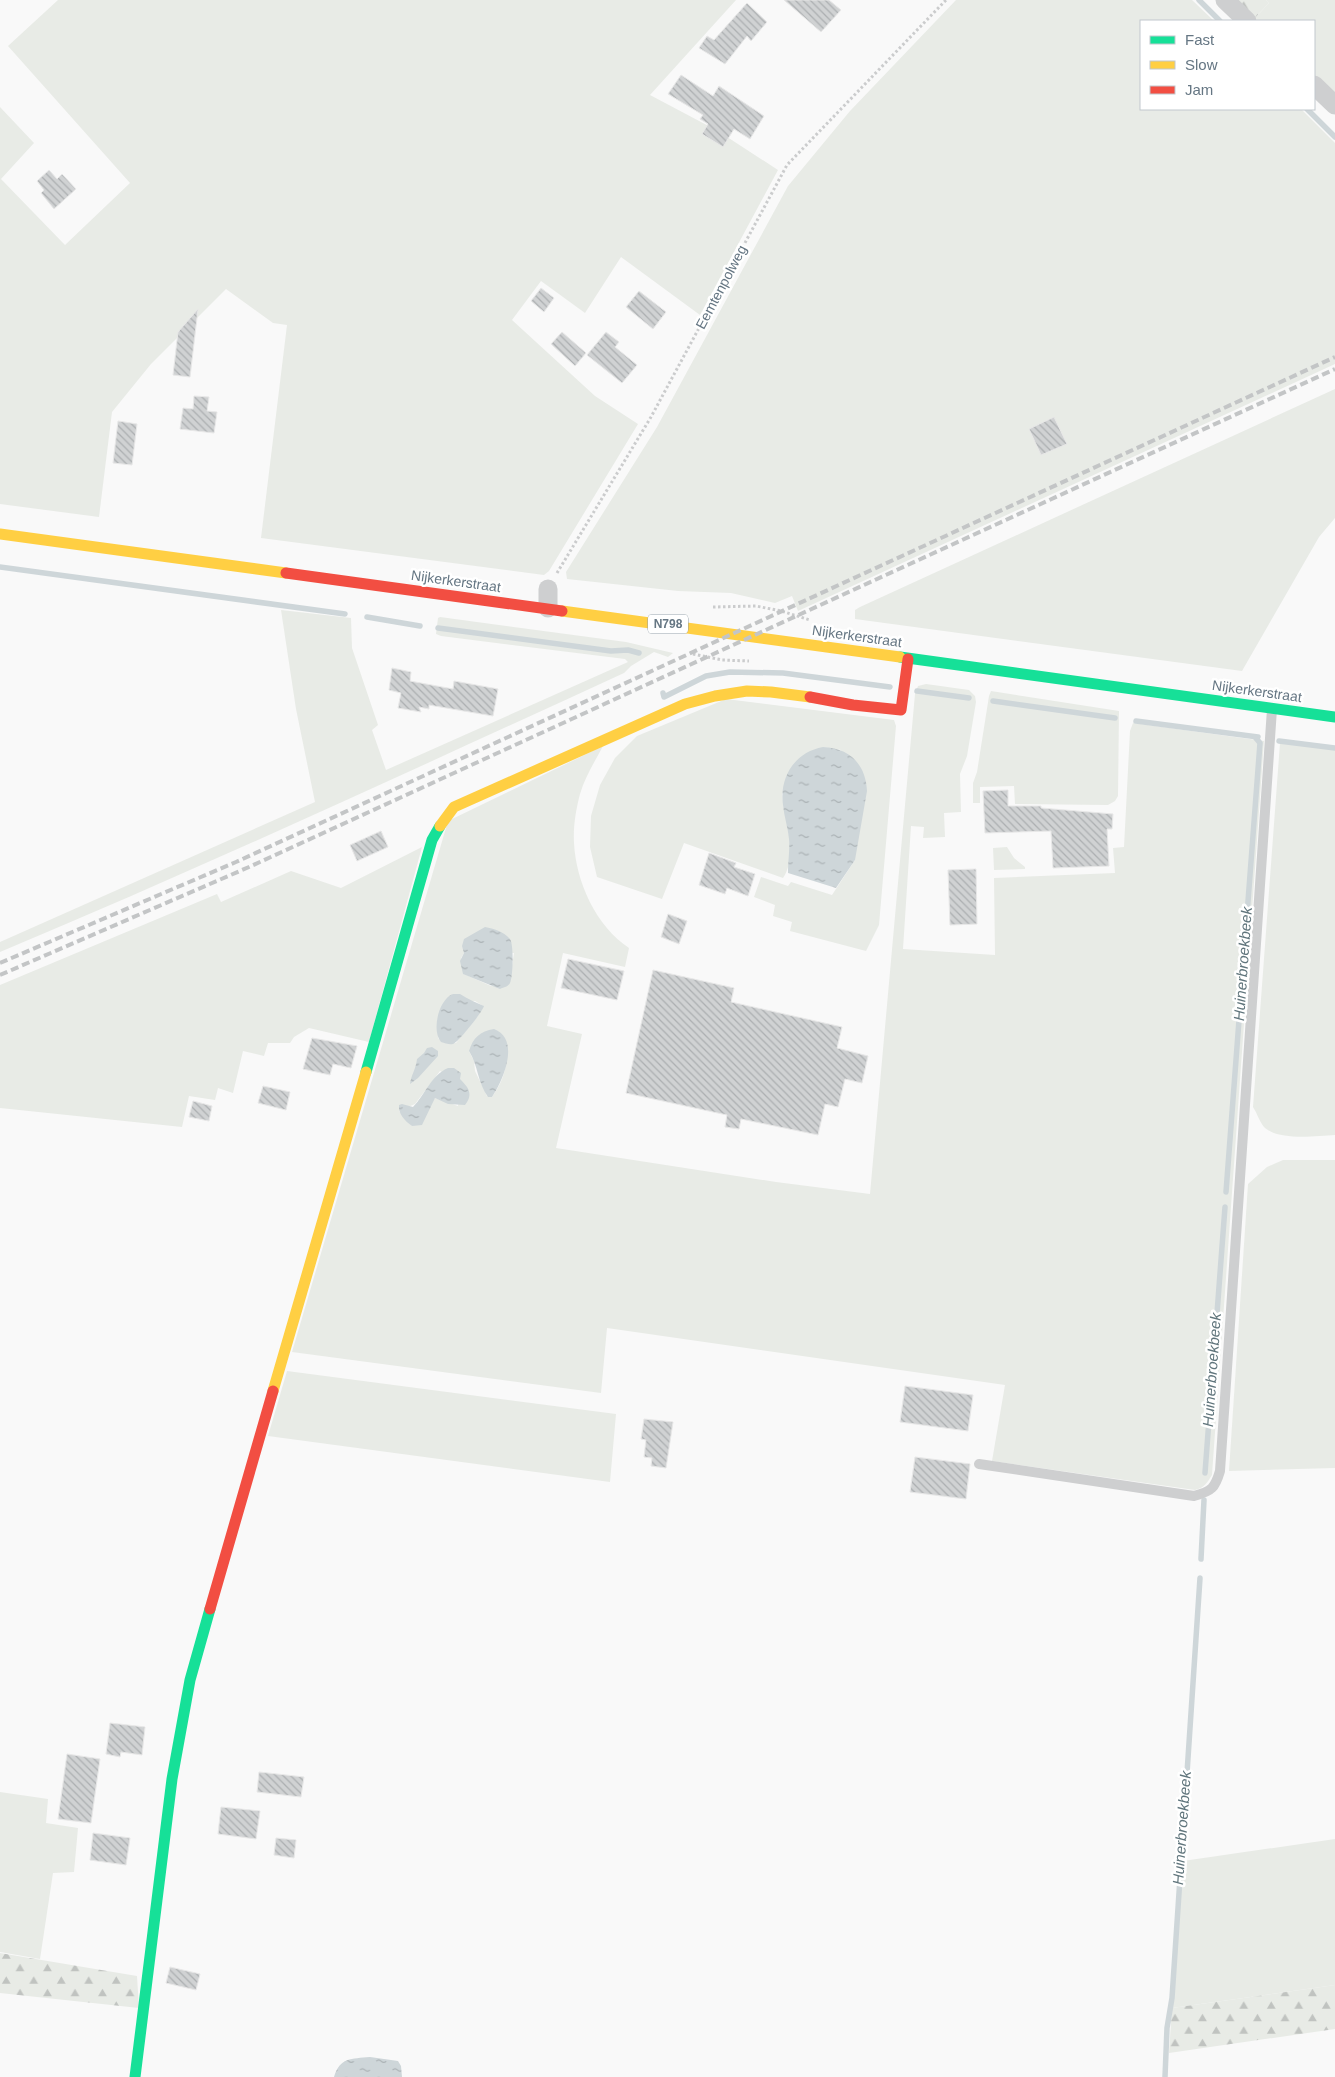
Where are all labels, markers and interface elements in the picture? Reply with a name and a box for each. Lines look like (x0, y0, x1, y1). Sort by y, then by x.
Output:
legend (1140, 20, 1315, 110)
text: Fast (1185, 31, 1215, 48)
text: Slow (1185, 56, 1218, 73)
text: Jam (1185, 81, 1213, 98)
street label: Eemtenpolweg (692, 242, 750, 332)
street label: Nijkerkerstraat (410, 567, 502, 595)
road number: N798 (648, 614, 688, 634)
street label: Nijkerkerstraat (811, 622, 903, 650)
street label: Nijkerkerstraat (1211, 677, 1303, 705)
water label: Huinerbroekbeek (1230, 905, 1255, 1022)
water label: Huinerbroekbeek (1199, 1311, 1224, 1428)
water label: Huinerbroekbeek (1169, 1769, 1194, 1886)

